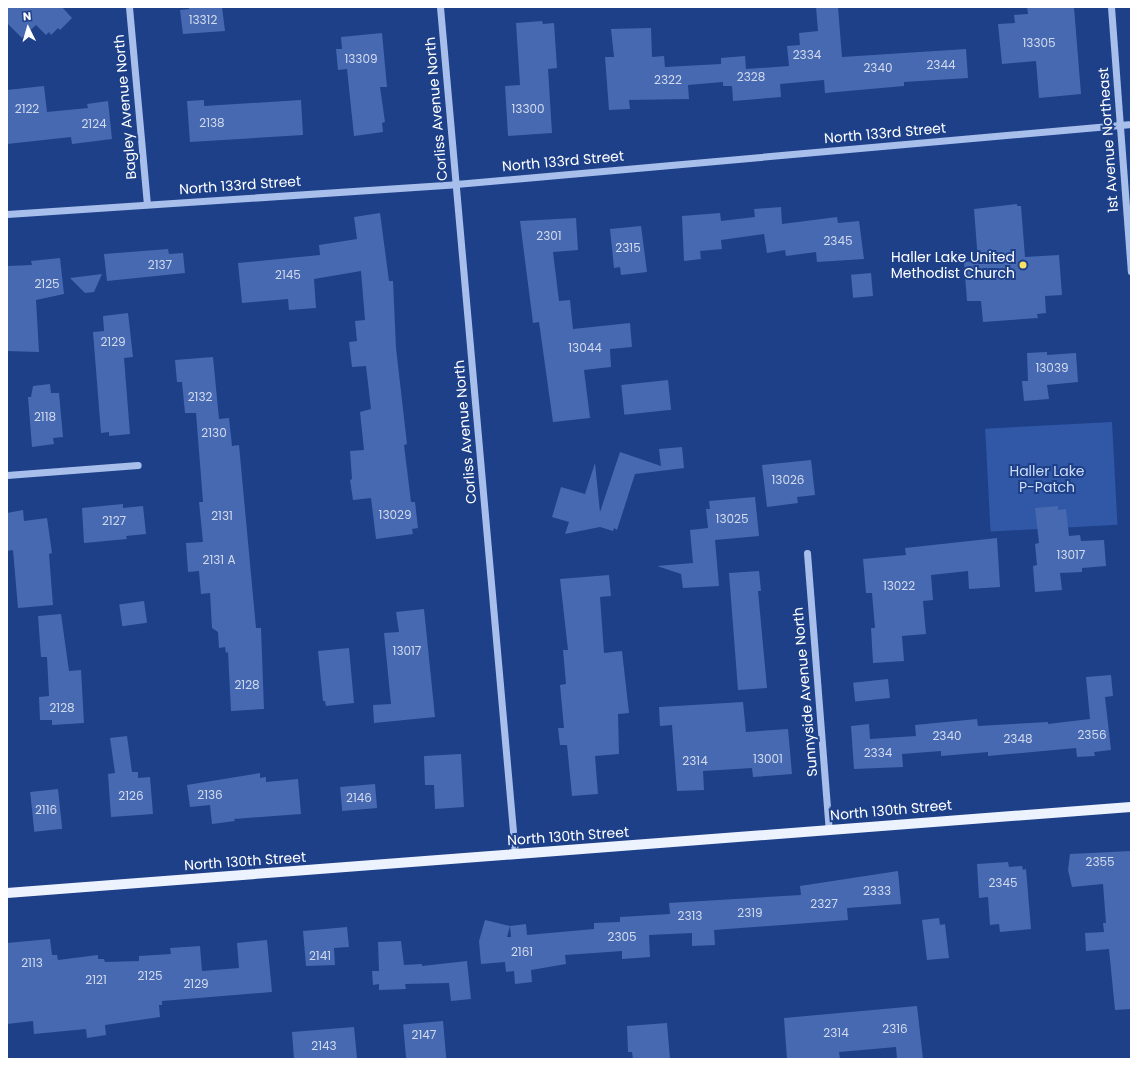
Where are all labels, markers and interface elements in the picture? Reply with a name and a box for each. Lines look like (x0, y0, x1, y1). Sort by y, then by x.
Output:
north arrow (8, 8, 48, 48)
text: N (22, 8, 32, 24)
house number: 13312 (189, 13, 217, 27)
street label: Bagley Avenue North (110, 34, 140, 180)
street label: Corliss Avenue North (421, 36, 451, 182)
house number: 13305 (1022, 36, 1056, 50)
house number: 2334 (793, 48, 821, 62)
house number: 13309 (344, 52, 378, 66)
house number: 2344 (926, 58, 956, 72)
house number: 2340 (863, 61, 893, 75)
street label: 1st Avenue Northeast (1095, 67, 1121, 213)
house number: 2328 (737, 70, 765, 84)
house number: 2322 (654, 73, 682, 87)
house number: 2122 (15, 102, 39, 116)
house number: 13300 (511, 102, 545, 116)
house number: 2138 (199, 116, 225, 130)
house number: 2124 (81, 117, 107, 131)
street label: North 133rd Street (823, 119, 947, 147)
street label: North 133rd Street (501, 147, 625, 175)
street label: North 133rd Street (178, 172, 302, 198)
house number: 2301 (536, 229, 562, 243)
house number: 2345 (823, 234, 853, 248)
house number: 2315 (615, 241, 641, 255)
place label: Haller Lake United Methodist Church (891, 249, 1015, 282)
house number: 2137 (148, 258, 172, 272)
marker: Haller Lake United Methodist Church (1018, 260, 1028, 270)
house number: 2145 (275, 268, 301, 282)
house number: 2125 (34, 277, 60, 291)
house number: 2129 (100, 335, 126, 349)
house number: 13044 (568, 341, 602, 355)
street label: Corliss Avenue North (450, 359, 480, 505)
house number: 13039 (1035, 361, 1069, 375)
house number: 2132 (188, 390, 212, 404)
house number: 2118 (34, 410, 56, 424)
house number: 2130 (201, 426, 227, 440)
park label: Haller Lake P-Patch (1009, 463, 1085, 496)
house number: 13026 (772, 473, 804, 487)
house number: 13029 (379, 508, 411, 522)
house number: 2131 (211, 509, 233, 523)
house number: 13025 (716, 512, 748, 526)
house number: 2127 (102, 514, 126, 528)
house number: 13017 (1057, 548, 1085, 562)
house number: 2131 A (203, 553, 235, 567)
house number: 13022 (883, 579, 915, 593)
street label: Sunnyside Avenue North (789, 607, 821, 777)
house number: 13017 (393, 644, 421, 658)
house number: 2128 (234, 678, 260, 692)
house number: 2128 (49, 701, 75, 715)
house number: 2356 (1077, 728, 1107, 742)
house number: 2340 (932, 729, 962, 743)
house number: 2348 (1003, 732, 1033, 746)
house number: 2334 (864, 746, 892, 760)
house number: 13001 (753, 752, 783, 766)
house number: 2314 (682, 754, 708, 768)
house number: 2136 (197, 788, 223, 802)
house number: 2126 (118, 789, 144, 803)
house number: 2146 (346, 791, 372, 805)
street label: North 130th Street (829, 796, 953, 824)
house number: 2116 (35, 803, 57, 817)
street label: North 130th Street (507, 823, 629, 849)
street label: North 130th Street (184, 848, 306, 874)
house number: 2355 (1085, 855, 1115, 869)
house number: 2345 (988, 876, 1018, 890)
house number: 2333 (863, 884, 891, 898)
house number: 2327 (810, 897, 838, 911)
house number: 2319 (737, 906, 763, 920)
house number: 2313 (678, 909, 702, 923)
house number: 2305 (607, 930, 637, 944)
house number: 2161 (511, 945, 533, 959)
house number: 2141 (309, 949, 331, 963)
house number: 2113 (21, 956, 43, 970)
house number: 2125 (137, 969, 163, 983)
house number: 2121 (85, 973, 107, 987)
house number: 2129 (183, 977, 209, 991)
house number: 2316 (882, 1022, 908, 1036)
house number: 2314 (823, 1026, 849, 1040)
house number: 2147 (412, 1028, 436, 1042)
house number: 2143 (311, 1039, 337, 1053)

